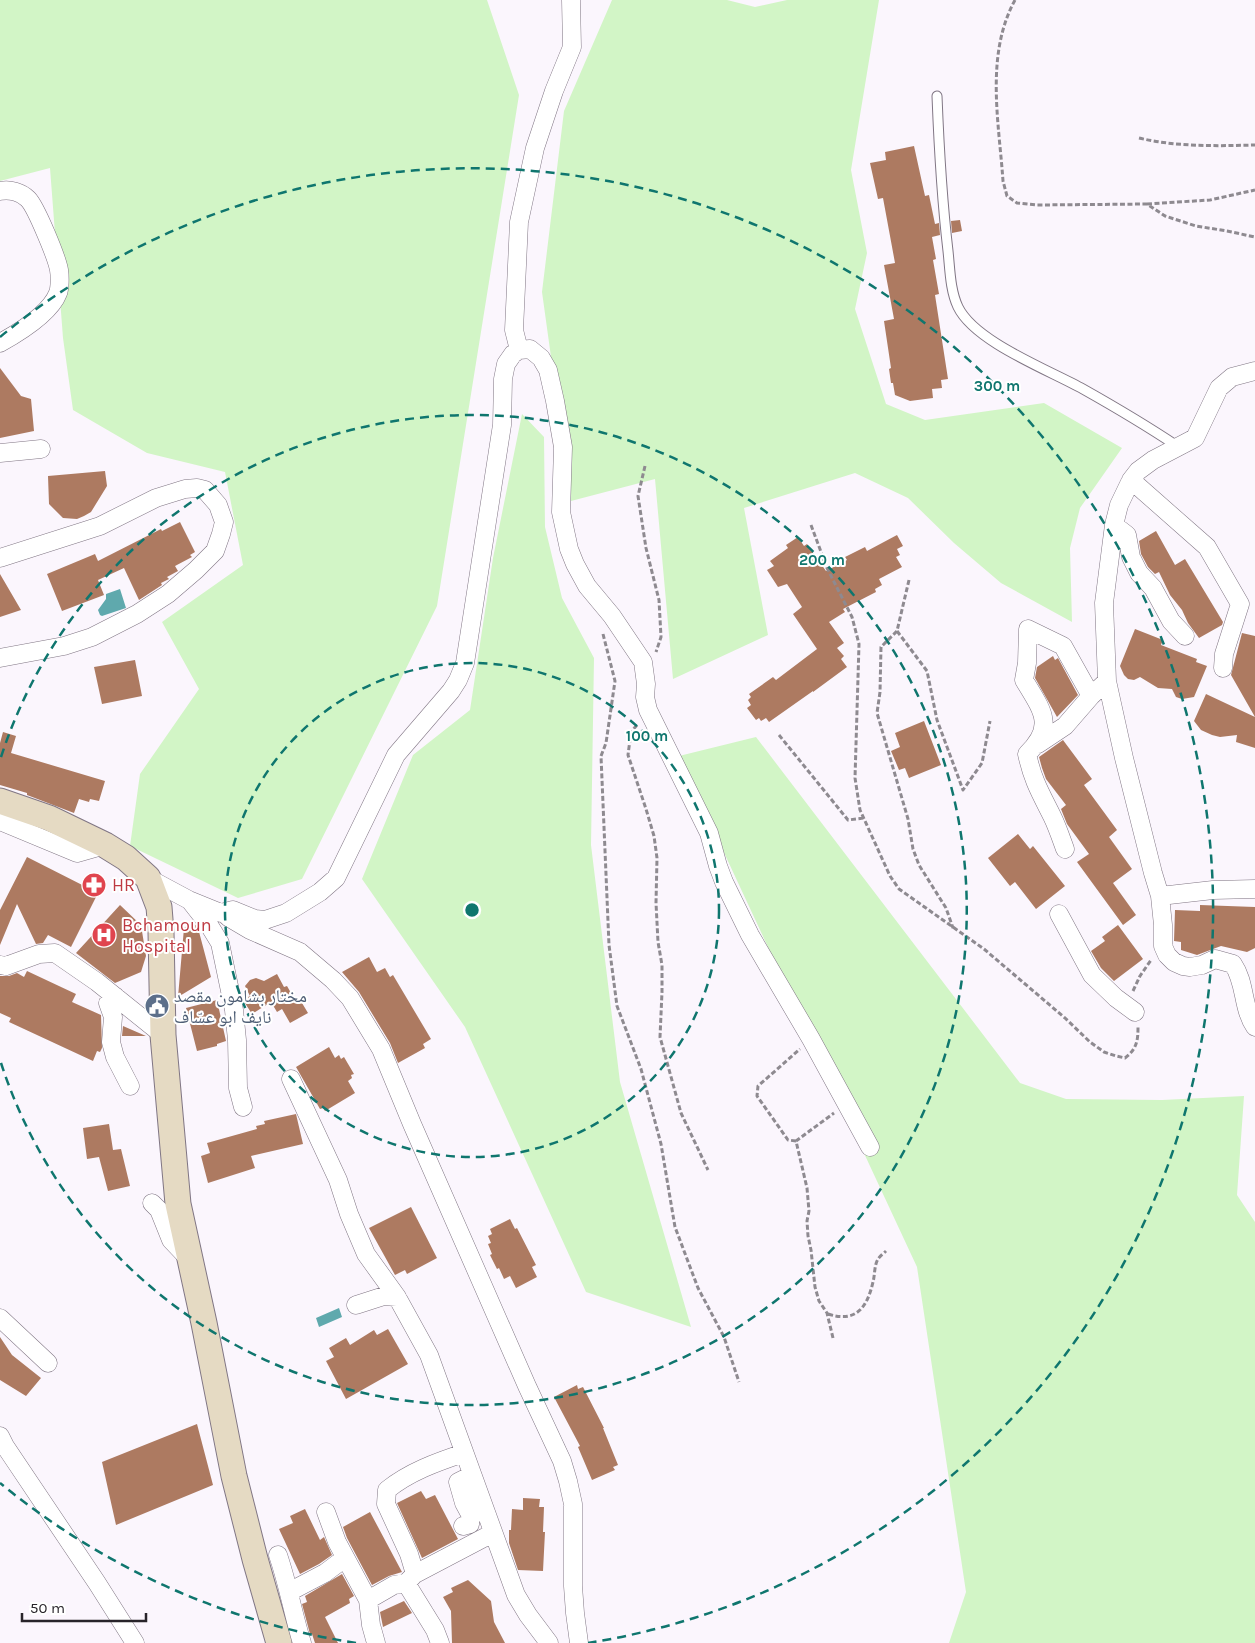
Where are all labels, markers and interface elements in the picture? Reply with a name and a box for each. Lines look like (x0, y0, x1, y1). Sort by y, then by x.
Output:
text: 300 m (974, 377, 1020, 395)
text: 200 m (799, 551, 845, 569)
text: 100 m (626, 727, 668, 745)
pharmacy icon: HR (81, 872, 107, 898)
place label: HR (112, 874, 135, 896)
centre of rings (463, 901, 481, 919)
place label: Bchamoun Hospital (122, 914, 212, 957)
hospital icon: Bchamoun Hospital (91, 922, 117, 948)
place label: مختار بشامون مقصد نايف ابو عسّاف (174, 985, 307, 1028)
public building icon: مختار بشامون مقصد نايف ابو عسّاف (144, 993, 170, 1019)
scale bar (22, 1590, 146, 1622)
text: 50 m (30, 1599, 65, 1617)

